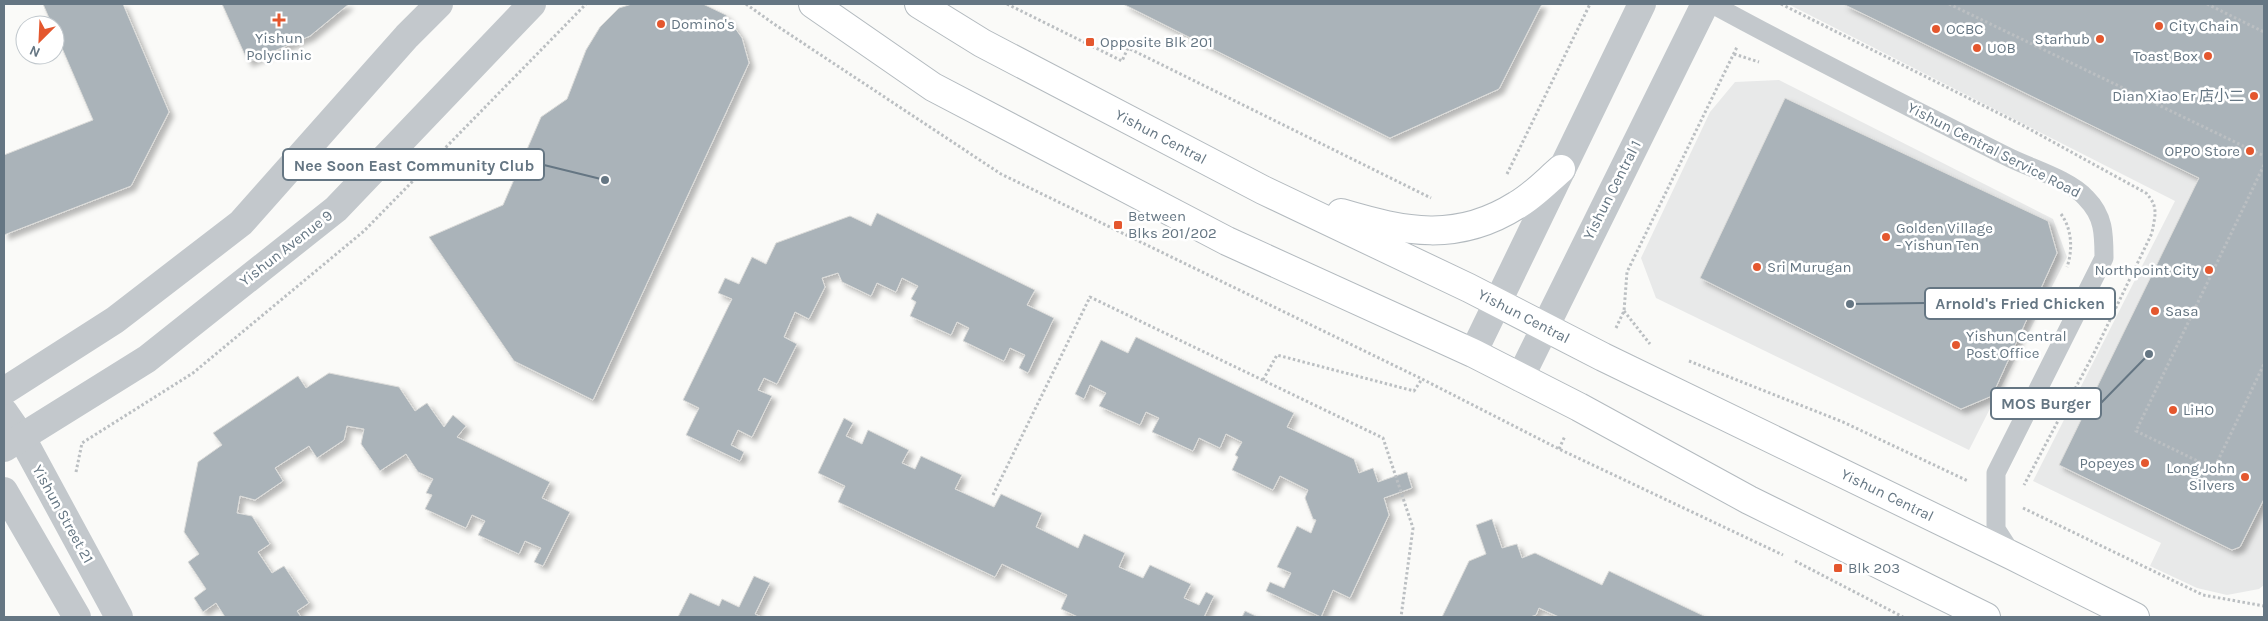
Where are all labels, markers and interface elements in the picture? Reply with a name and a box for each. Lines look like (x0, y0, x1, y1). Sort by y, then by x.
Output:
marker: Yishun Polyclinic (272, 13, 286, 27)
north arrow (15, 15, 65, 65)
place label: Domino's (671, 15, 735, 33)
place label: City Chain (2169, 17, 2239, 35)
marker: Domino's (655, 18, 667, 30)
place label: OCBC (1946, 20, 1983, 38)
marker: City Chain (2153, 20, 2165, 32)
marker: OCBC (1930, 23, 1942, 35)
place label: Yishun Polyclinic (246, 29, 312, 64)
place label: Starhub (2035, 30, 2090, 48)
place label: Opposite Blk 201 (1100, 33, 1213, 51)
marker: Starhub (2094, 33, 2106, 45)
marker: Opposite Blk 201 (1084, 36, 1096, 48)
place label: UOB (1987, 39, 2016, 57)
text: N (27, 42, 43, 61)
marker: UOB (1971, 42, 1983, 54)
place label: Toast Box (2133, 47, 2198, 65)
marker: Toast Box (2202, 50, 2214, 62)
place label: Dian Xiao Er 店小二 (2112, 87, 2244, 105)
marker: Dian Xiao Er 店小二 (2248, 90, 2260, 102)
street label: Yishun Central Service Road (1904, 98, 2084, 202)
street label: Yishun Central (1112, 105, 1210, 168)
street label: Yishun Central 1 (1579, 137, 1645, 243)
place label: OPPO Store (2164, 142, 2240, 160)
marker: OPPO Store (2244, 145, 2256, 157)
callout: Nee Soon East Community Club (283, 149, 544, 180)
text: Nee Soon East Community Club (294, 156, 534, 175)
street label: Yishun Avenue 9 (236, 206, 336, 290)
place label: Between Blks 201/202 (1128, 207, 1217, 242)
marker: Between Blks 201/202 (1112, 219, 1124, 231)
place label: Golden Village - Yishun Ten (1896, 219, 1993, 254)
marker: Golden Village - Yishun Ten (1880, 231, 1892, 243)
place label: Sri Murugan (1767, 258, 1852, 276)
marker: Sri Murugan (1751, 261, 1763, 273)
place label: Northpoint City (2094, 261, 2199, 279)
marker: Northpoint City (2203, 264, 2215, 276)
street label: Yishun Central (1475, 285, 1573, 347)
callout: Arnold's Fried Chicken (1925, 288, 2115, 319)
text: Arnold's Fried Chicken (1935, 294, 2105, 313)
place label: Sasa (2165, 302, 2198, 320)
marker: Sasa (2149, 305, 2161, 317)
place label: Yishun Central Post Office (1966, 327, 2067, 362)
marker: Yishun Central Post Office (1950, 339, 1962, 351)
callout: MOS Burger (1991, 388, 2101, 419)
text: MOS Burger (2001, 394, 2092, 413)
place label: LiHO (2183, 401, 2214, 419)
marker: LiHO (2167, 404, 2179, 416)
place label: Popeyes (2079, 454, 2135, 472)
marker: Popeyes (2139, 457, 2151, 469)
place label: Long John Silvers (2166, 459, 2235, 494)
street label: Yishun Street 21 (29, 462, 97, 566)
street label: Yishun Central (1838, 465, 1937, 525)
marker: Long John Silvers (2239, 471, 2251, 483)
place label: Blk 203 (1848, 559, 1900, 577)
marker: Blk 203 (1832, 562, 1844, 574)

